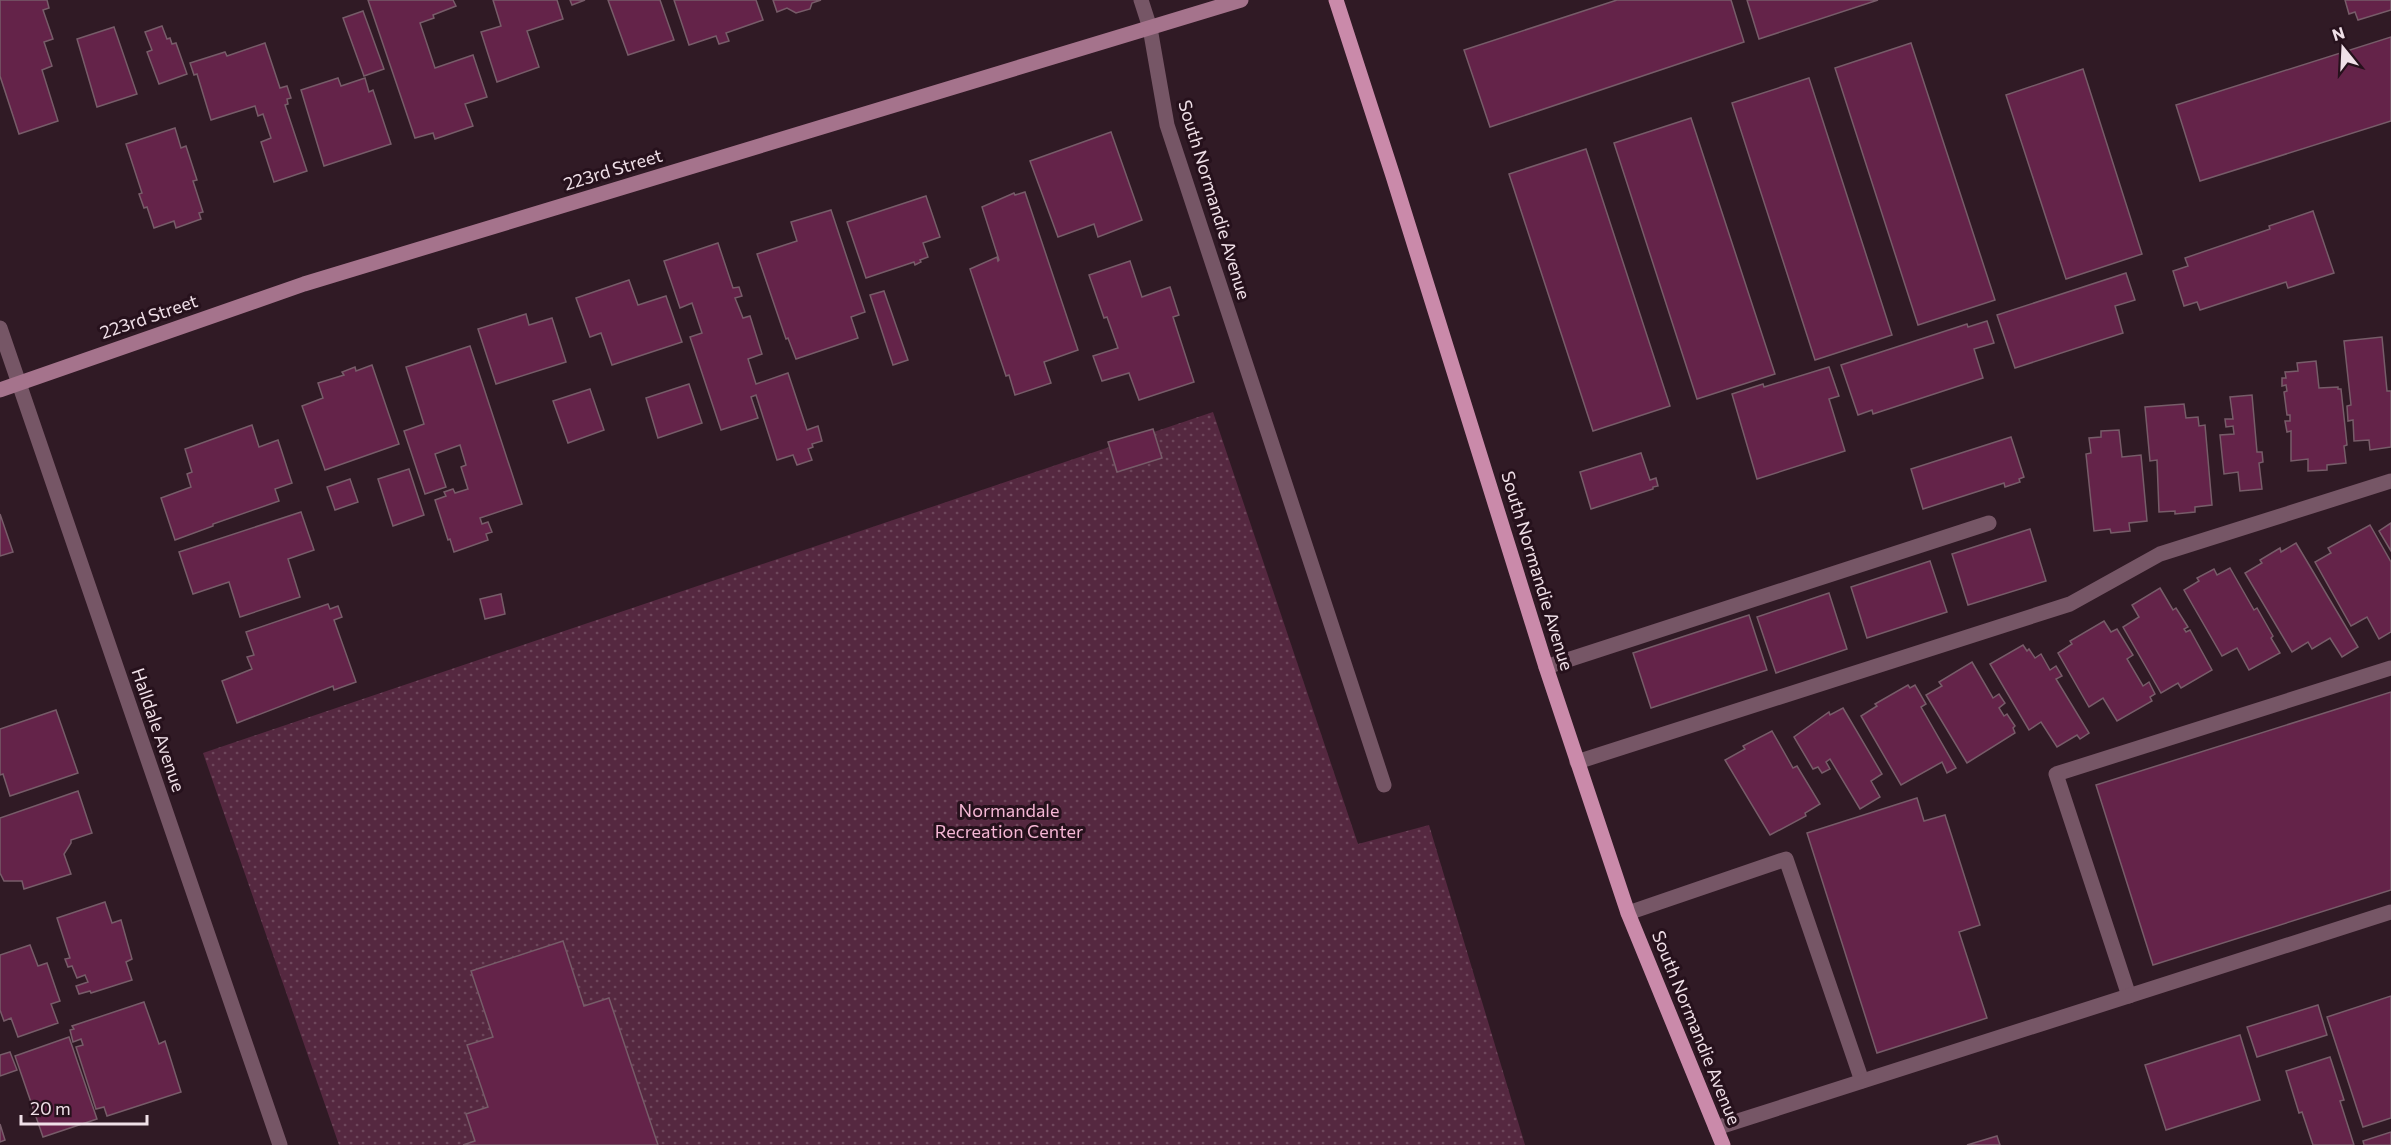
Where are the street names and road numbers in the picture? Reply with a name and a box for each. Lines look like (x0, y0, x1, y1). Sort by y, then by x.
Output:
street label: South Normandie Avenue (1174, 97, 1256, 302)
street label: 223rd Street (561, 144, 665, 194)
street label: 223rd Street (97, 289, 200, 343)
street label: South Normandie Avenue (1497, 468, 1579, 673)
street label: Halldale Avenue (127, 665, 190, 794)
street label: South Normandie Avenue (1648, 927, 1746, 1128)

